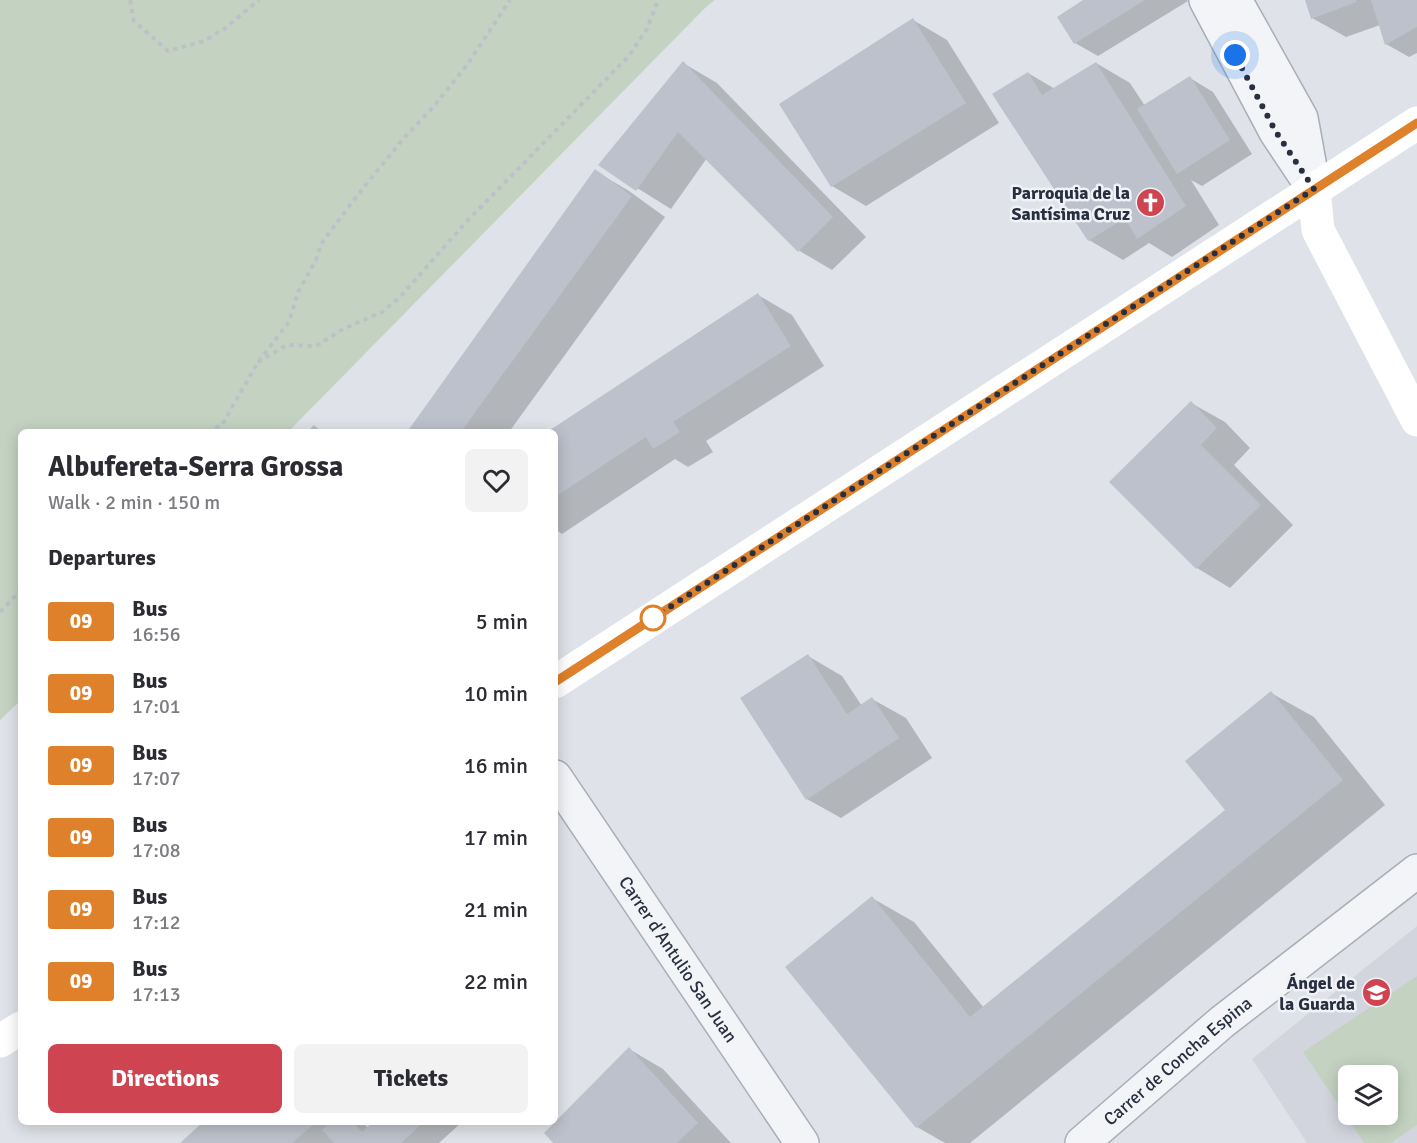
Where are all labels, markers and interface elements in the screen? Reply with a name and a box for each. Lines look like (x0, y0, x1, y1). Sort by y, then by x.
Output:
your location (1220, 40, 1250, 70)
place label: Parroquia de la Santísima Cruz (1011, 182, 1130, 225)
church icon: Parroquia de la Santísima Cruz (1135, 187, 1167, 219)
button: heart (465, 449, 528, 512)
text: Albufereta-Serra Grossa (48, 450, 343, 484)
text: Walk · 2 min · 150 m (48, 490, 220, 515)
text: Departures (48, 544, 156, 571)
text: Bus (132, 595, 167, 622)
unlabelled marker (640, 605, 666, 631)
text: 09 (70, 608, 92, 634)
text: 5 min (476, 608, 528, 635)
text: 16:56 (132, 622, 181, 647)
text: Bus (132, 667, 167, 694)
text: 09 (70, 680, 92, 706)
text: 10 min (464, 680, 528, 707)
text: 17:01 (132, 694, 181, 719)
text: Bus (132, 739, 167, 766)
text: 09 (70, 752, 92, 778)
text: 16 min (464, 752, 528, 779)
text: 17:07 (132, 766, 181, 791)
text: Bus (132, 811, 167, 838)
text: 09 (70, 824, 92, 850)
text: 17 min (464, 824, 528, 851)
text: 17:08 (132, 838, 181, 863)
street label: Carrer d'Antulio San Juan (614, 872, 742, 1047)
text: Bus (132, 883, 167, 910)
text: 09 (70, 896, 92, 922)
text: 21 min (464, 896, 528, 923)
text: 17:12 (132, 910, 181, 935)
text: Bus (132, 955, 167, 982)
text: 09 (70, 968, 92, 994)
text: 22 min (464, 968, 528, 995)
place label: Ángel de la Guarda (1279, 972, 1355, 1015)
school or university icon: Ángel de la Guarda (1360, 977, 1392, 1009)
text: 17:13 (132, 982, 181, 1007)
street label: Carrer de Concha Espina (1099, 992, 1256, 1130)
button: Directions (48, 1044, 282, 1113)
button: Tickets (294, 1044, 528, 1113)
map controls (1338, 1065, 1398, 1125)
button: layers (1338, 1065, 1398, 1125)

